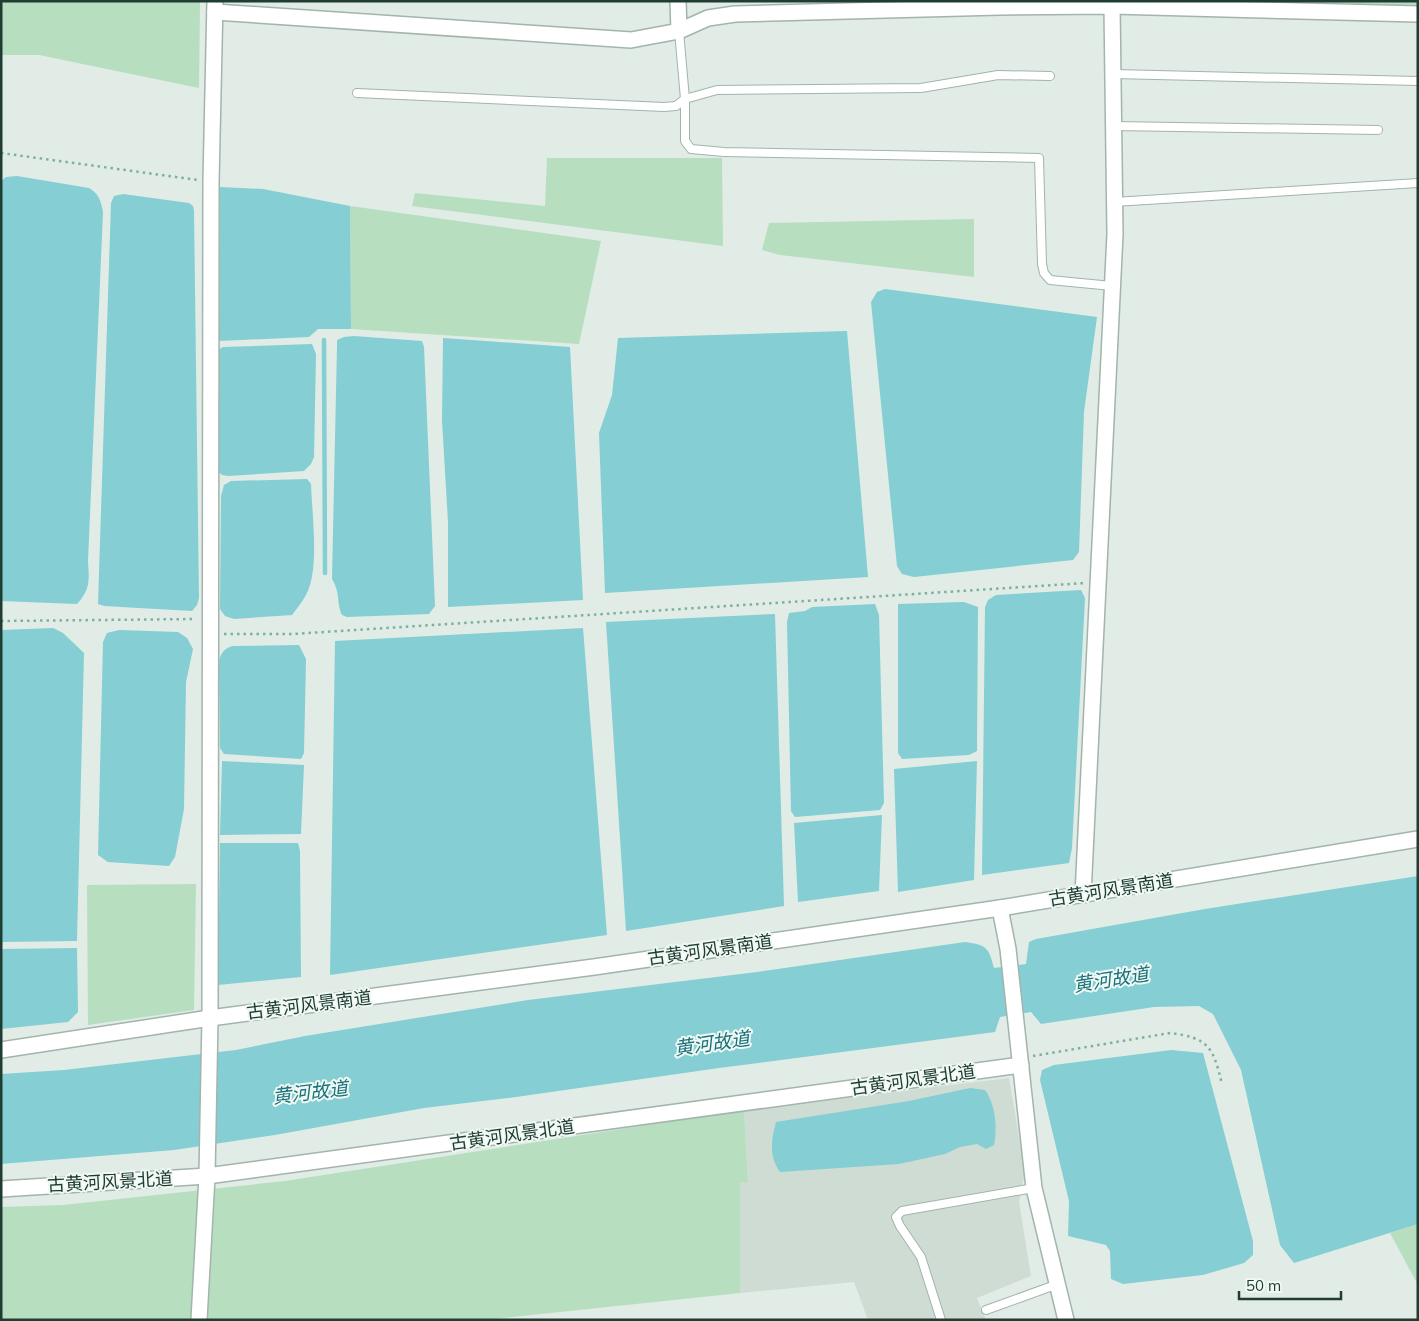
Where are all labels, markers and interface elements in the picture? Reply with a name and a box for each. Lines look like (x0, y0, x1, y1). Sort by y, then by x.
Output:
street label: 古黄河风景南道 (1047, 868, 1175, 911)
street label: 古黄河风景南道 (646, 929, 774, 970)
water label: 黄河故道 (1072, 961, 1153, 997)
street label: 古黄河风景南道 (245, 985, 373, 1024)
water label: 黄河故道 (673, 1025, 754, 1060)
street label: 古黄河风景北道 (849, 1059, 977, 1100)
water label: 黄河故道 (271, 1075, 352, 1109)
street label: 古黄河风景北道 (448, 1114, 576, 1155)
street label: 古黄河风景北道 (46, 1167, 173, 1196)
scale bar (1239, 1268, 1342, 1300)
text: 50 m (1246, 1276, 1281, 1295)

